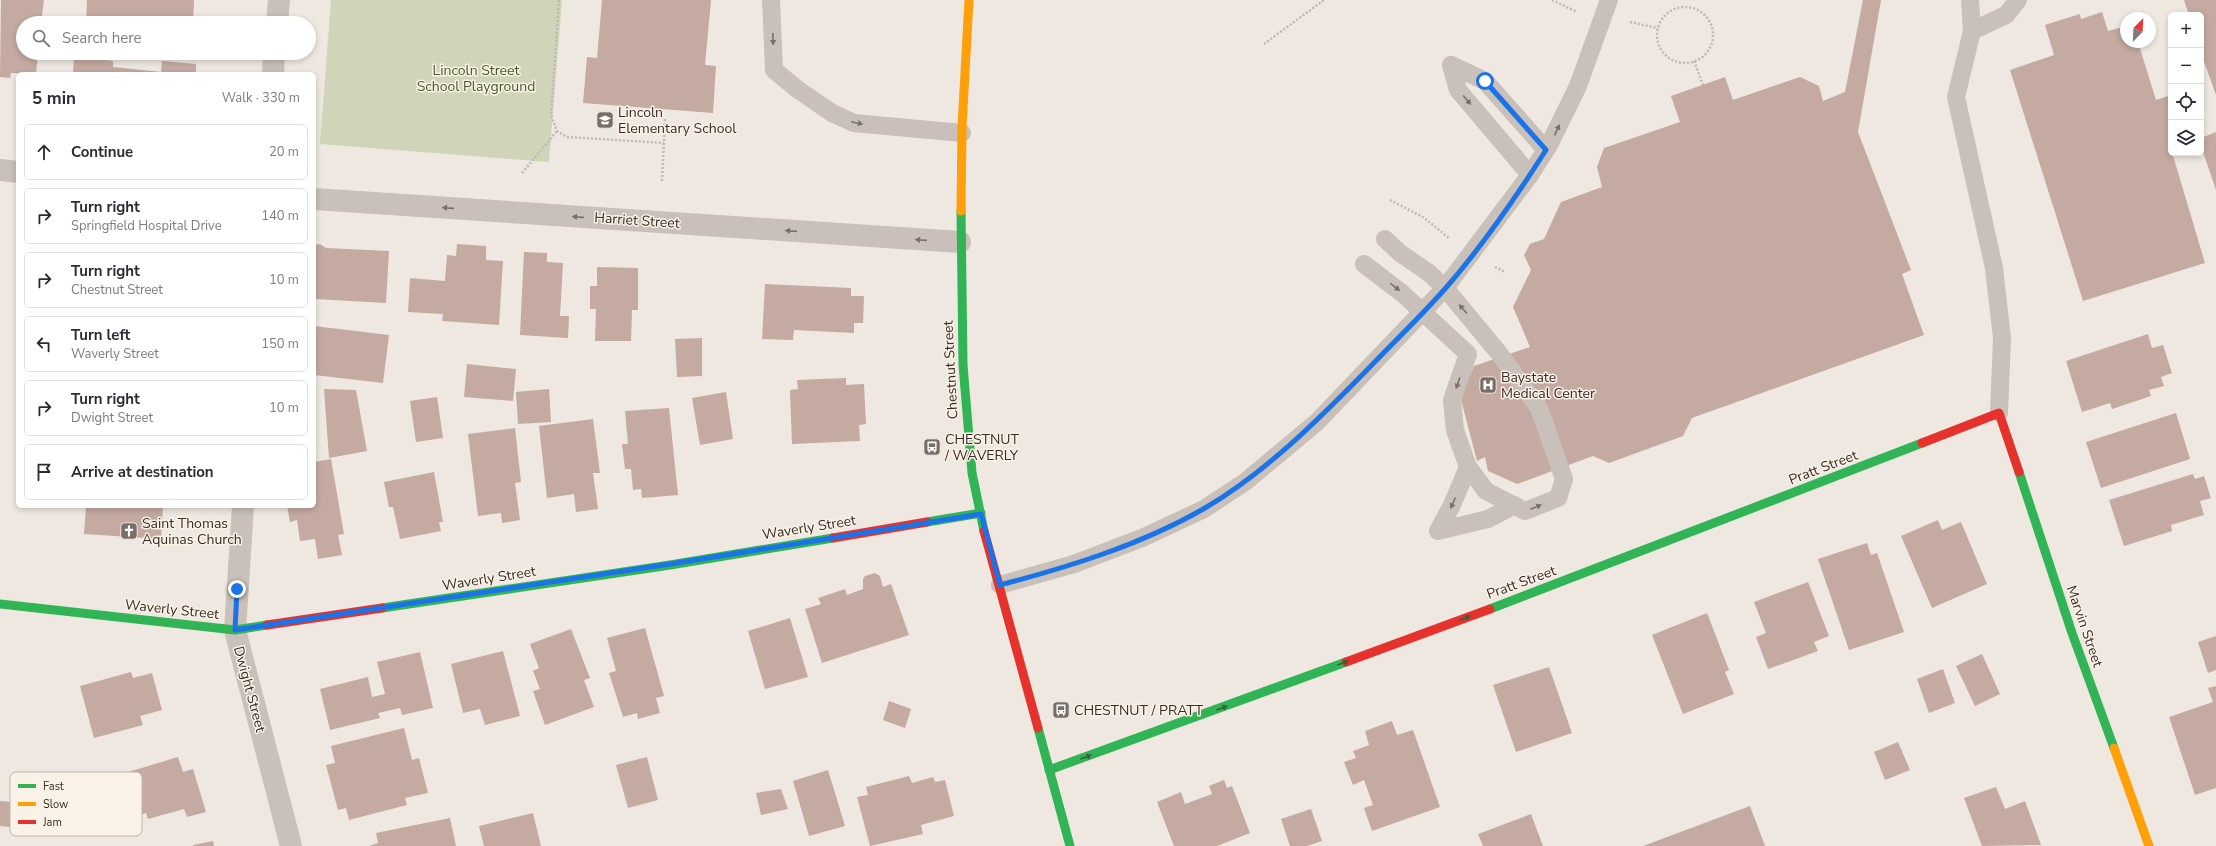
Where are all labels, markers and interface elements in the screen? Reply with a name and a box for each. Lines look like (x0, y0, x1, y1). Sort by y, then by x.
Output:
north arrow (2120, 12, 2156, 48)
map controls (2168, 12, 2204, 156)
button: + (2168, 12, 2204, 48)
search box (16, 16, 316, 60)
icon: search (30, 27, 52, 49)
text: Search here (62, 28, 142, 48)
one-way arrow (769, 33, 776, 45)
button: − (2168, 48, 2204, 84)
park label: Lincoln Street School Playground (417, 61, 535, 96)
route start (1476, 72, 1494, 90)
button: locate (2168, 84, 2204, 120)
text: 5 min (32, 87, 76, 110)
text: Walk · 330 m (222, 89, 300, 107)
one-way arrow (1462, 95, 1471, 105)
place label: Lincoln Elementary School (618, 103, 737, 138)
school or university icon: Lincoln Elementary School (595, 110, 615, 130)
one-way arrow (850, 120, 863, 126)
button: layers (2168, 120, 2204, 156)
one-way arrow (1554, 124, 1560, 135)
icon: ahead (33, 141, 55, 163)
text: Continue (71, 142, 133, 162)
text: 20 m (269, 143, 299, 161)
text: Turn right (71, 197, 140, 217)
one-way arrow (442, 204, 454, 211)
icon: right (33, 205, 55, 227)
text: 140 m (261, 207, 299, 225)
street label: Harriet Street (594, 208, 680, 233)
one-way arrow (572, 213, 584, 220)
text: Springfield Hospital Drive (71, 217, 222, 235)
one-way arrow (785, 227, 797, 234)
one-way arrow (915, 236, 927, 243)
text: Turn right (71, 261, 140, 281)
icon: right (33, 269, 55, 291)
text: 10 m (269, 271, 299, 289)
text: Chestnut Street (71, 281, 163, 299)
one-way arrow (1390, 283, 1400, 291)
one-way arrow (1458, 304, 1468, 314)
street label: Chestnut Street (938, 320, 963, 420)
text: Turn left (71, 325, 130, 345)
icon: left (33, 333, 55, 355)
text: 150 m (261, 335, 299, 353)
text: Waverly Street (71, 345, 159, 363)
place label: Baystate Medical Center (1501, 368, 1595, 403)
hospital icon: Baystate Medical Center (1478, 375, 1498, 395)
one-way arrow (1454, 378, 1460, 390)
text: Turn right (71, 389, 140, 409)
icon: right (33, 397, 55, 419)
text: 10 m (269, 399, 299, 417)
text: Dwight Street (71, 409, 153, 427)
place label: CHESTNUT / WAVERLY (944, 430, 1019, 465)
bus stop icon: CHESTNUT / WAVERLY (922, 437, 942, 457)
street label: Pratt Street (1786, 446, 1861, 489)
icon: arrive (33, 461, 55, 483)
text: Arrive at destination (71, 462, 214, 482)
one-way arrow (1449, 497, 1455, 509)
one-way arrow (1530, 504, 1542, 510)
street label: Waverly Street (761, 511, 857, 544)
place label: Saint Thomas Aquinas Church (142, 514, 242, 549)
church icon: Saint Thomas Aquinas Church (119, 521, 139, 541)
street label: Pratt Street (1484, 561, 1559, 604)
street label: Waverly Street (441, 562, 537, 595)
route end (228, 580, 246, 598)
street label: Marvin Street (2062, 583, 2107, 670)
street label: Waverly Street (124, 595, 220, 624)
one-way arrow (1460, 614, 1472, 620)
street label: Dwight Street (229, 644, 270, 734)
one-way arrow (1338, 660, 1350, 666)
bus stop icon: CHESTNUT / PRATT (1051, 700, 1071, 720)
place label: CHESTNUT / PRATT (1074, 701, 1204, 720)
one-way arrow (1216, 705, 1228, 711)
one-way arrow (1080, 753, 1092, 759)
legend (10, 772, 142, 836)
text: Fast (43, 779, 64, 794)
text: Slow (43, 797, 68, 812)
text: Jam (42, 815, 62, 830)

